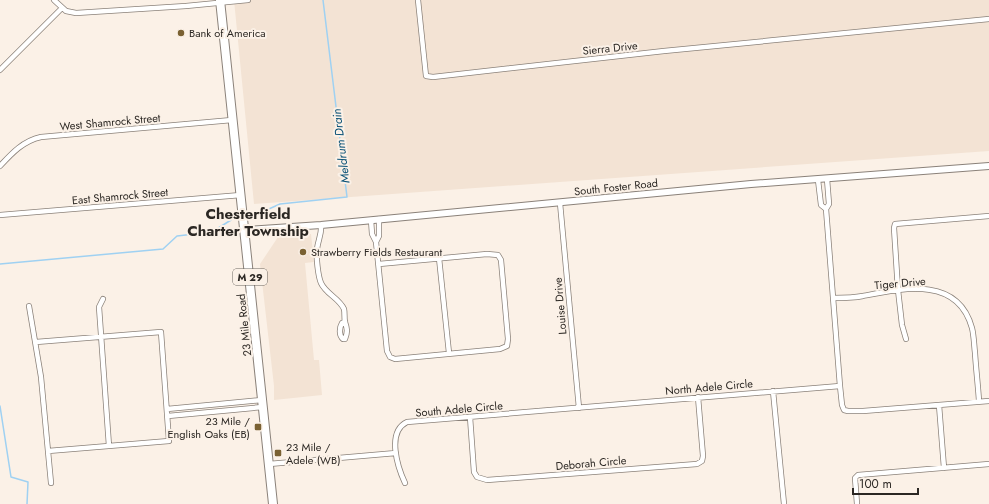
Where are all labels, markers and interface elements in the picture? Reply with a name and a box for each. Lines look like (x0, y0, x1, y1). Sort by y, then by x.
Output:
place label: Bank of America (189, 25, 265, 41)
marker: Bank of America (176, 28, 186, 38)
street label: Sierra Drive (582, 37, 639, 59)
water label: Meldrum Drain (327, 108, 355, 184)
street label: West Shamrock Street (59, 110, 161, 134)
street label: South Foster Road (573, 175, 659, 199)
street label: East Shamrock Street (71, 184, 169, 208)
district label: Chesterfield Charter Township (187, 203, 309, 242)
place label: Strawberry Fields Restaurant (311, 244, 442, 260)
marker: Strawberry Fields Restaurant (298, 247, 308, 257)
road number: M 29 (233, 269, 267, 285)
street label: Tiger Drive (874, 273, 927, 293)
street label: Louise Drive (549, 276, 570, 335)
street label: 23 Mile Road (233, 293, 255, 357)
street label: North Adele Circle (664, 375, 754, 399)
street label: South Adele Circle (415, 397, 504, 421)
place label: 23 Mile / English Oaks (EB) (167, 413, 250, 442)
marker: 23 Mile / English Oaks (EB) (253, 422, 263, 432)
place label: 23 Mile / Adele (WB) (286, 439, 341, 468)
marker: 23 Mile / Adele (WB) (273, 448, 283, 458)
street label: Deborah Circle (555, 452, 627, 474)
scale bar (853, 470, 918, 496)
text: 100 m (859, 475, 892, 493)

